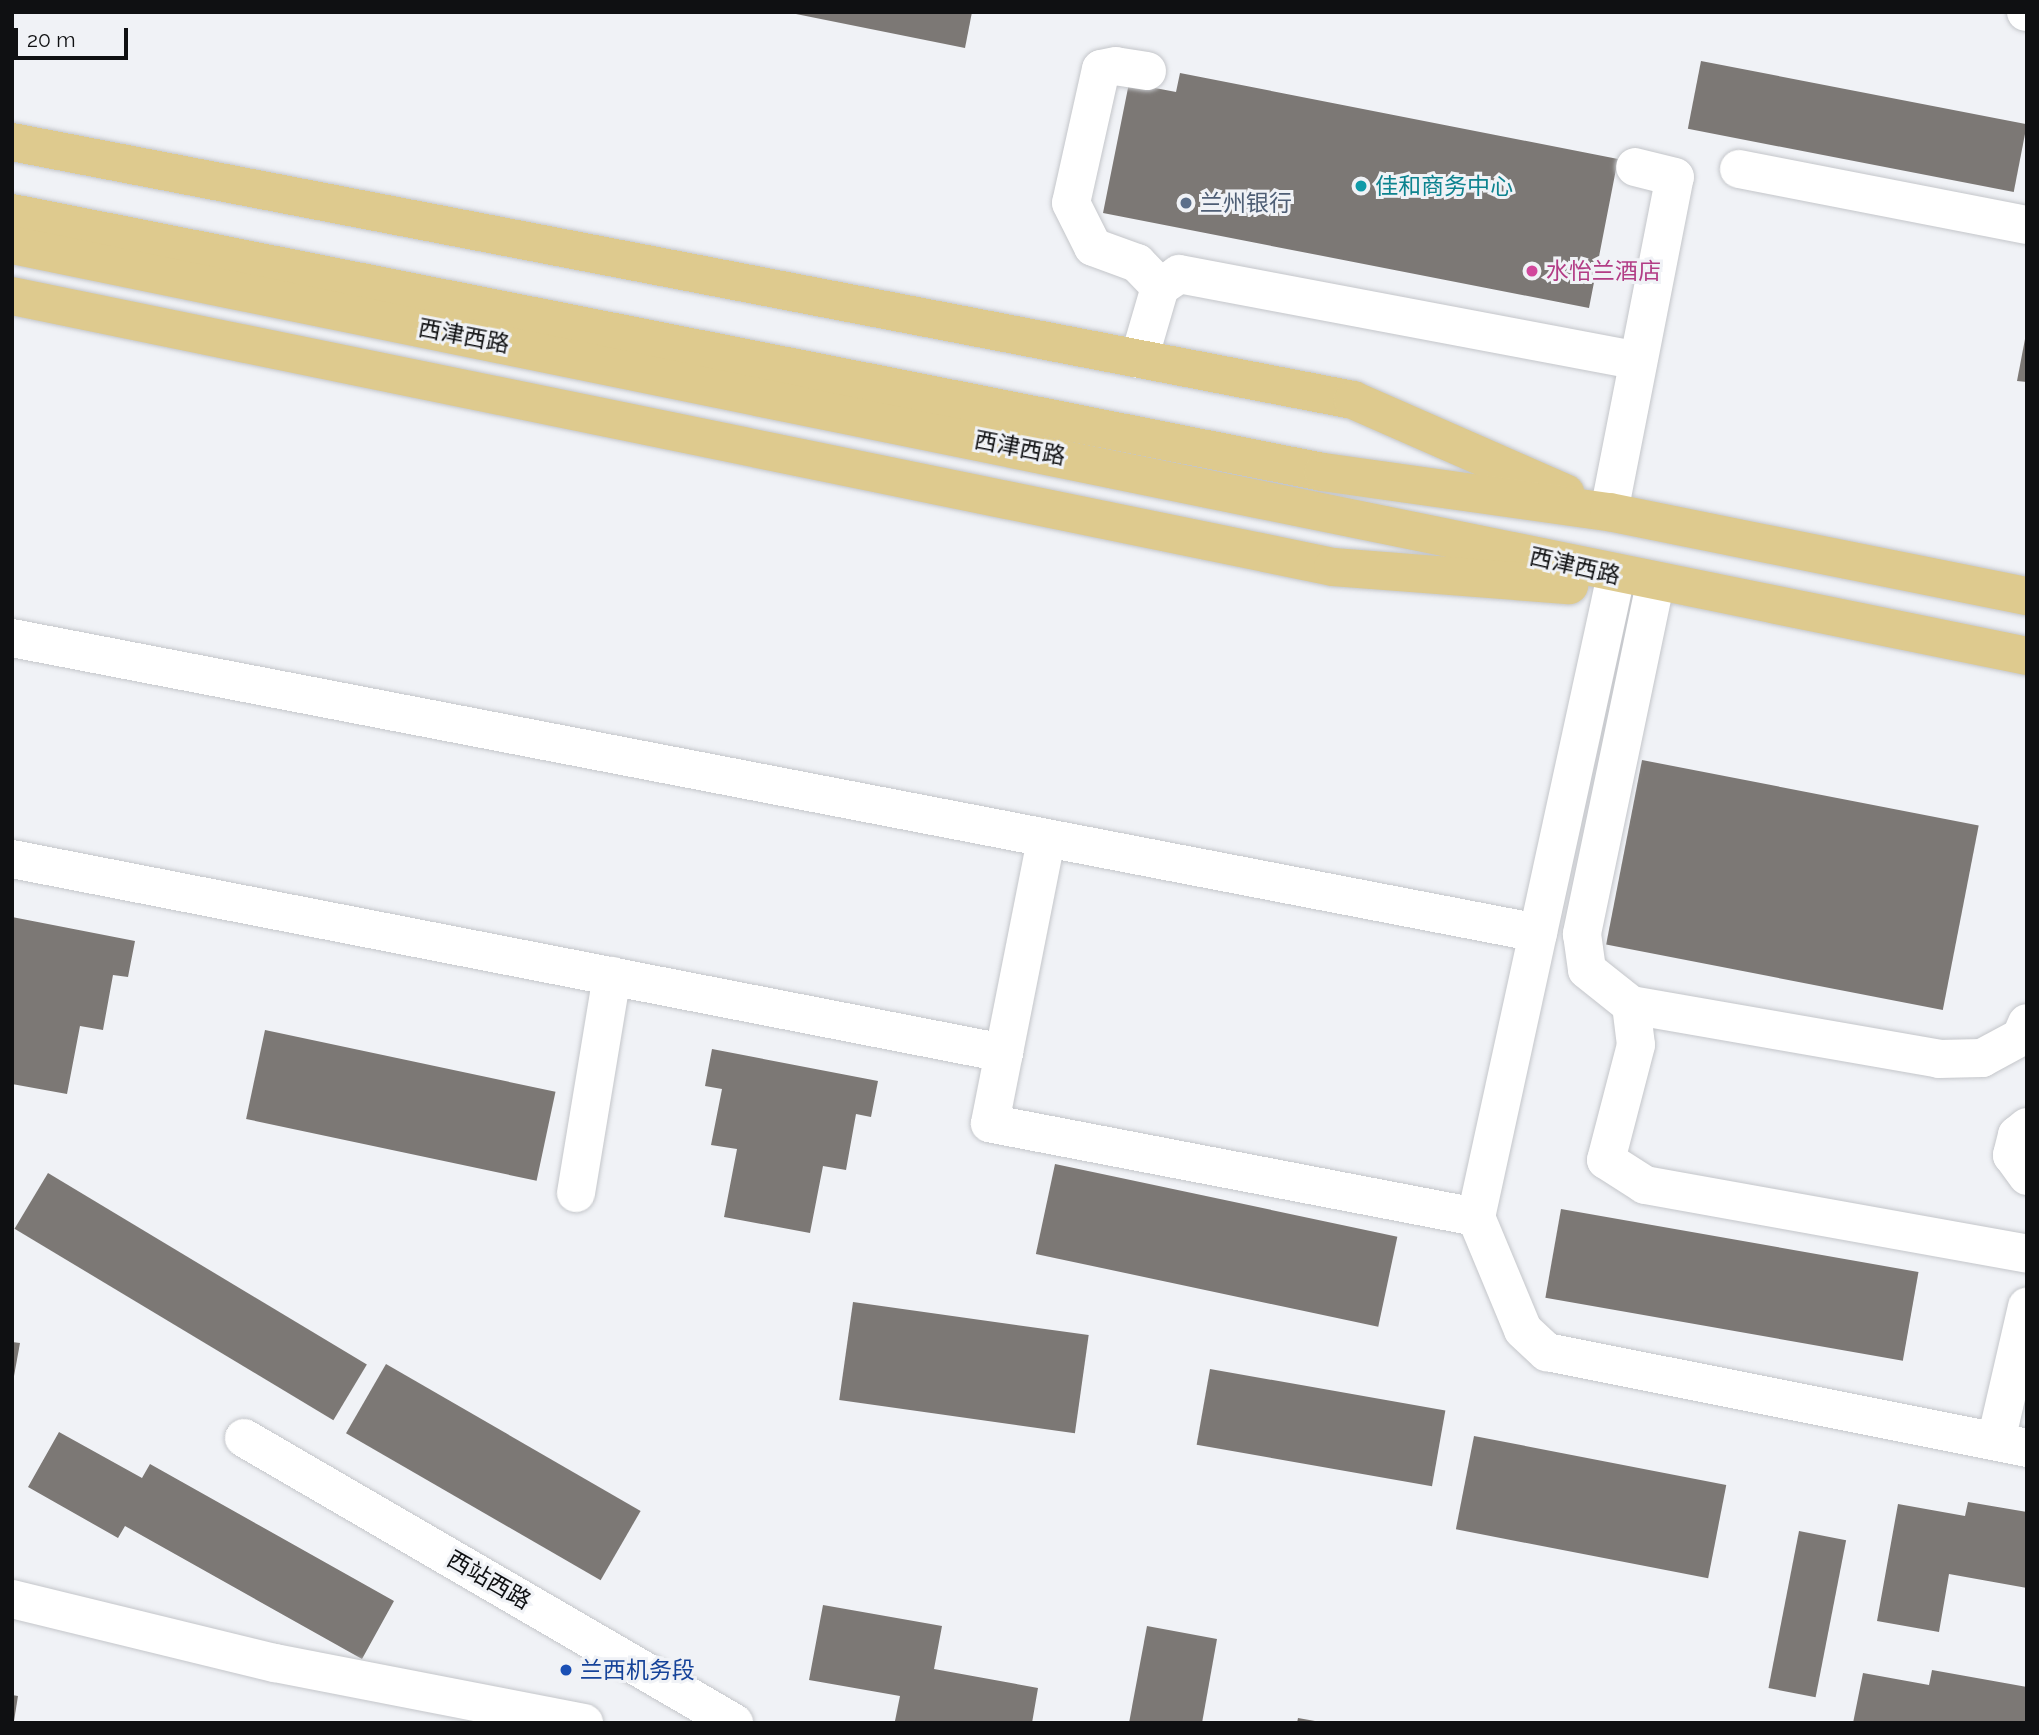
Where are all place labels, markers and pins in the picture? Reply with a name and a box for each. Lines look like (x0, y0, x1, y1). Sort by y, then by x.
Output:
place label: 佳和商务中心 (1375, 172, 1513, 200)
marker: 佳和商务中心 (1353, 178, 1369, 194)
place label: 兰州银行 (1200, 189, 1292, 217)
marker: 兰州银行 (1178, 195, 1194, 211)
place label: 水怡兰酒店 (1546, 257, 1661, 285)
marker: 水怡兰酒店 (1524, 263, 1540, 279)
place label: 兰西机务段 (580, 1656, 695, 1684)
marker: 兰西机务段 (558, 1662, 574, 1678)

